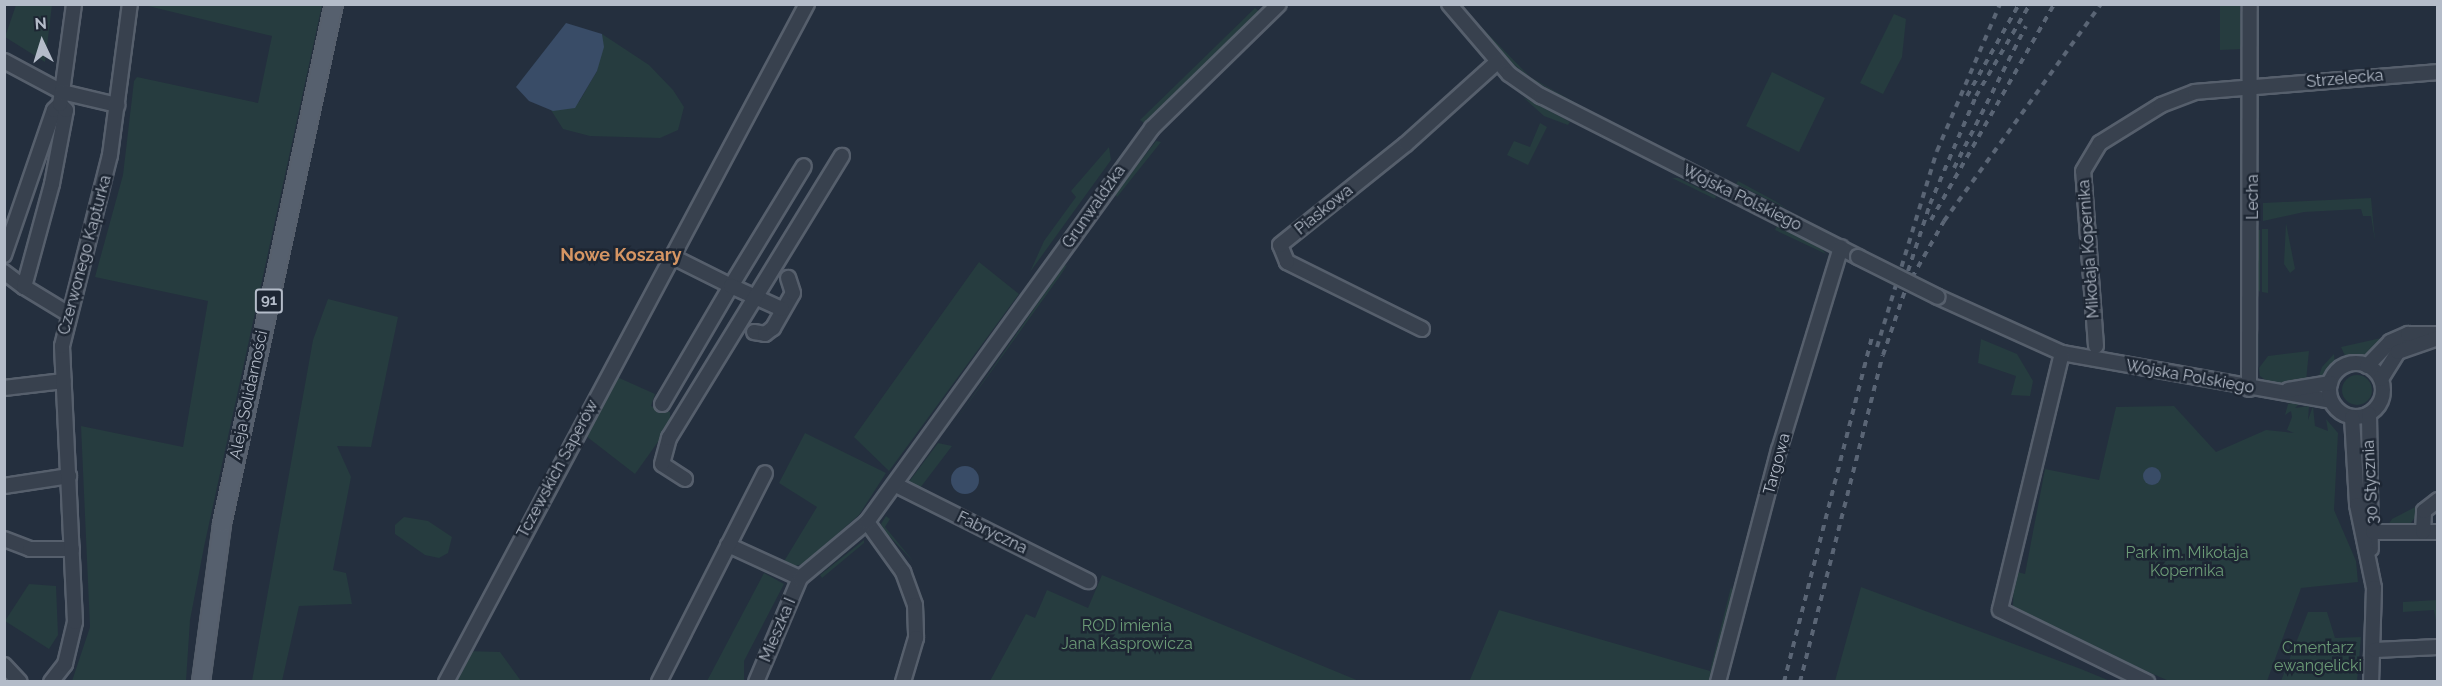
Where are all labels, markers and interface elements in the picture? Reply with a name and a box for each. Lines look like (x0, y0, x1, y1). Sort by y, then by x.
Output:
north arrow (12, 12, 72, 72)
text: N (34, 14, 47, 33)
street label: Strzelecka (2306, 66, 2384, 92)
street label: Wojska Polskiego (1679, 161, 1805, 235)
street label: Grunwaldzka (1058, 162, 1130, 252)
street label: Czerwonego Kapturka (54, 173, 116, 337)
street label: Lecha (2243, 174, 2263, 220)
street label: Mikołaja Kopernika (2075, 179, 2103, 319)
street label: Piaskowa (1291, 181, 1357, 239)
district label: Nowe Koszary (560, 244, 682, 266)
road number: 91 (254, 289, 284, 313)
street label: Aleja Solidarności (226, 329, 272, 461)
street label: Wojska Polskiego (2124, 356, 2256, 398)
street label: Tczewskich Saperów (513, 397, 603, 541)
street label: Targowa (1760, 431, 1794, 497)
street label: 30 Stycznia (2359, 440, 2383, 524)
street label: Fabryczna (954, 508, 1030, 558)
park label: Park im. Mikołaja Kopernika (2126, 543, 2248, 581)
street label: Mieszka I (756, 595, 800, 665)
park label: ROD imienia Jana Kasprowicza (1061, 616, 1193, 654)
park label: Cmentarz ewangelicki (2274, 638, 2362, 676)

